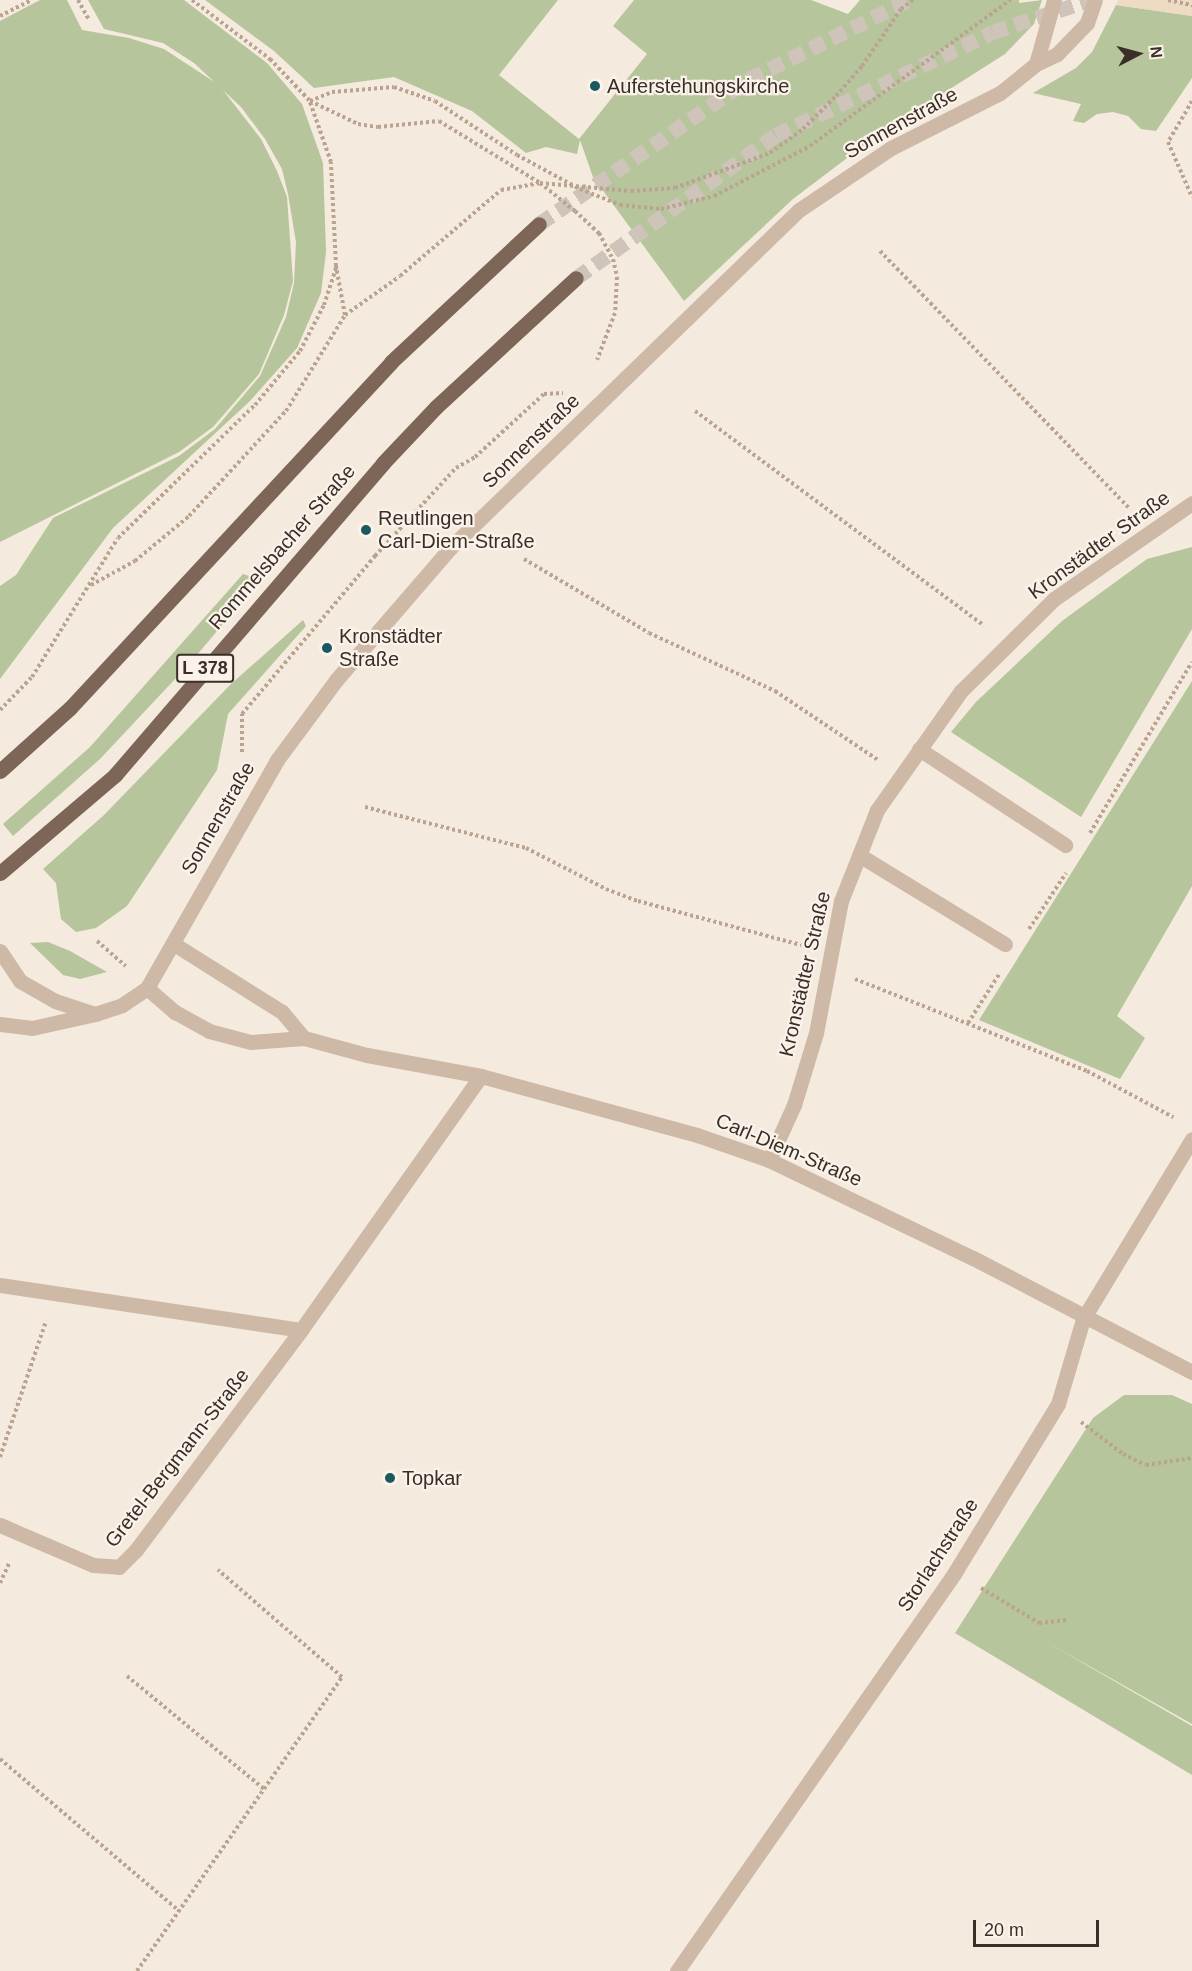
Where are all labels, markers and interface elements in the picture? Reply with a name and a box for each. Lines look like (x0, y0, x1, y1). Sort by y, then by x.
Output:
north arrow (1108, 24, 1168, 84)
text: N (1147, 45, 1165, 59)
place label: Auferstehungskirche (607, 74, 789, 98)
marker: Auferstehungskirche (588, 79, 602, 93)
street label: Sonnenstraße (840, 82, 962, 164)
street label: Sonnenstraße (477, 389, 585, 493)
street label: Rommelsbacher Straße (204, 459, 360, 635)
street label: Kronstädter Straße (1024, 486, 1174, 604)
place label: Reutlingen Carl-Diem-Straße (378, 506, 535, 553)
marker: Reutlingen Carl-Diem-Straße (359, 523, 373, 537)
place label: Kronstädter Straße (339, 624, 442, 671)
marker: Kronstädter Straße (320, 641, 334, 655)
road number: L 378 (175, 653, 235, 683)
street label: Sonnenstraße (176, 758, 260, 878)
street label: Kronstädter Straße (774, 889, 836, 1059)
street label: Carl-Diem-Straße (712, 1108, 866, 1192)
street label: Gretel-Bergmann-Straße (100, 1364, 254, 1552)
place label: Topkar (402, 1466, 462, 1490)
marker: Topkar (383, 1471, 397, 1485)
street label: Storlachstraße (893, 1494, 983, 1616)
scale bar (976, 1908, 1102, 1946)
text: 20 m (984, 1920, 1024, 1940)

